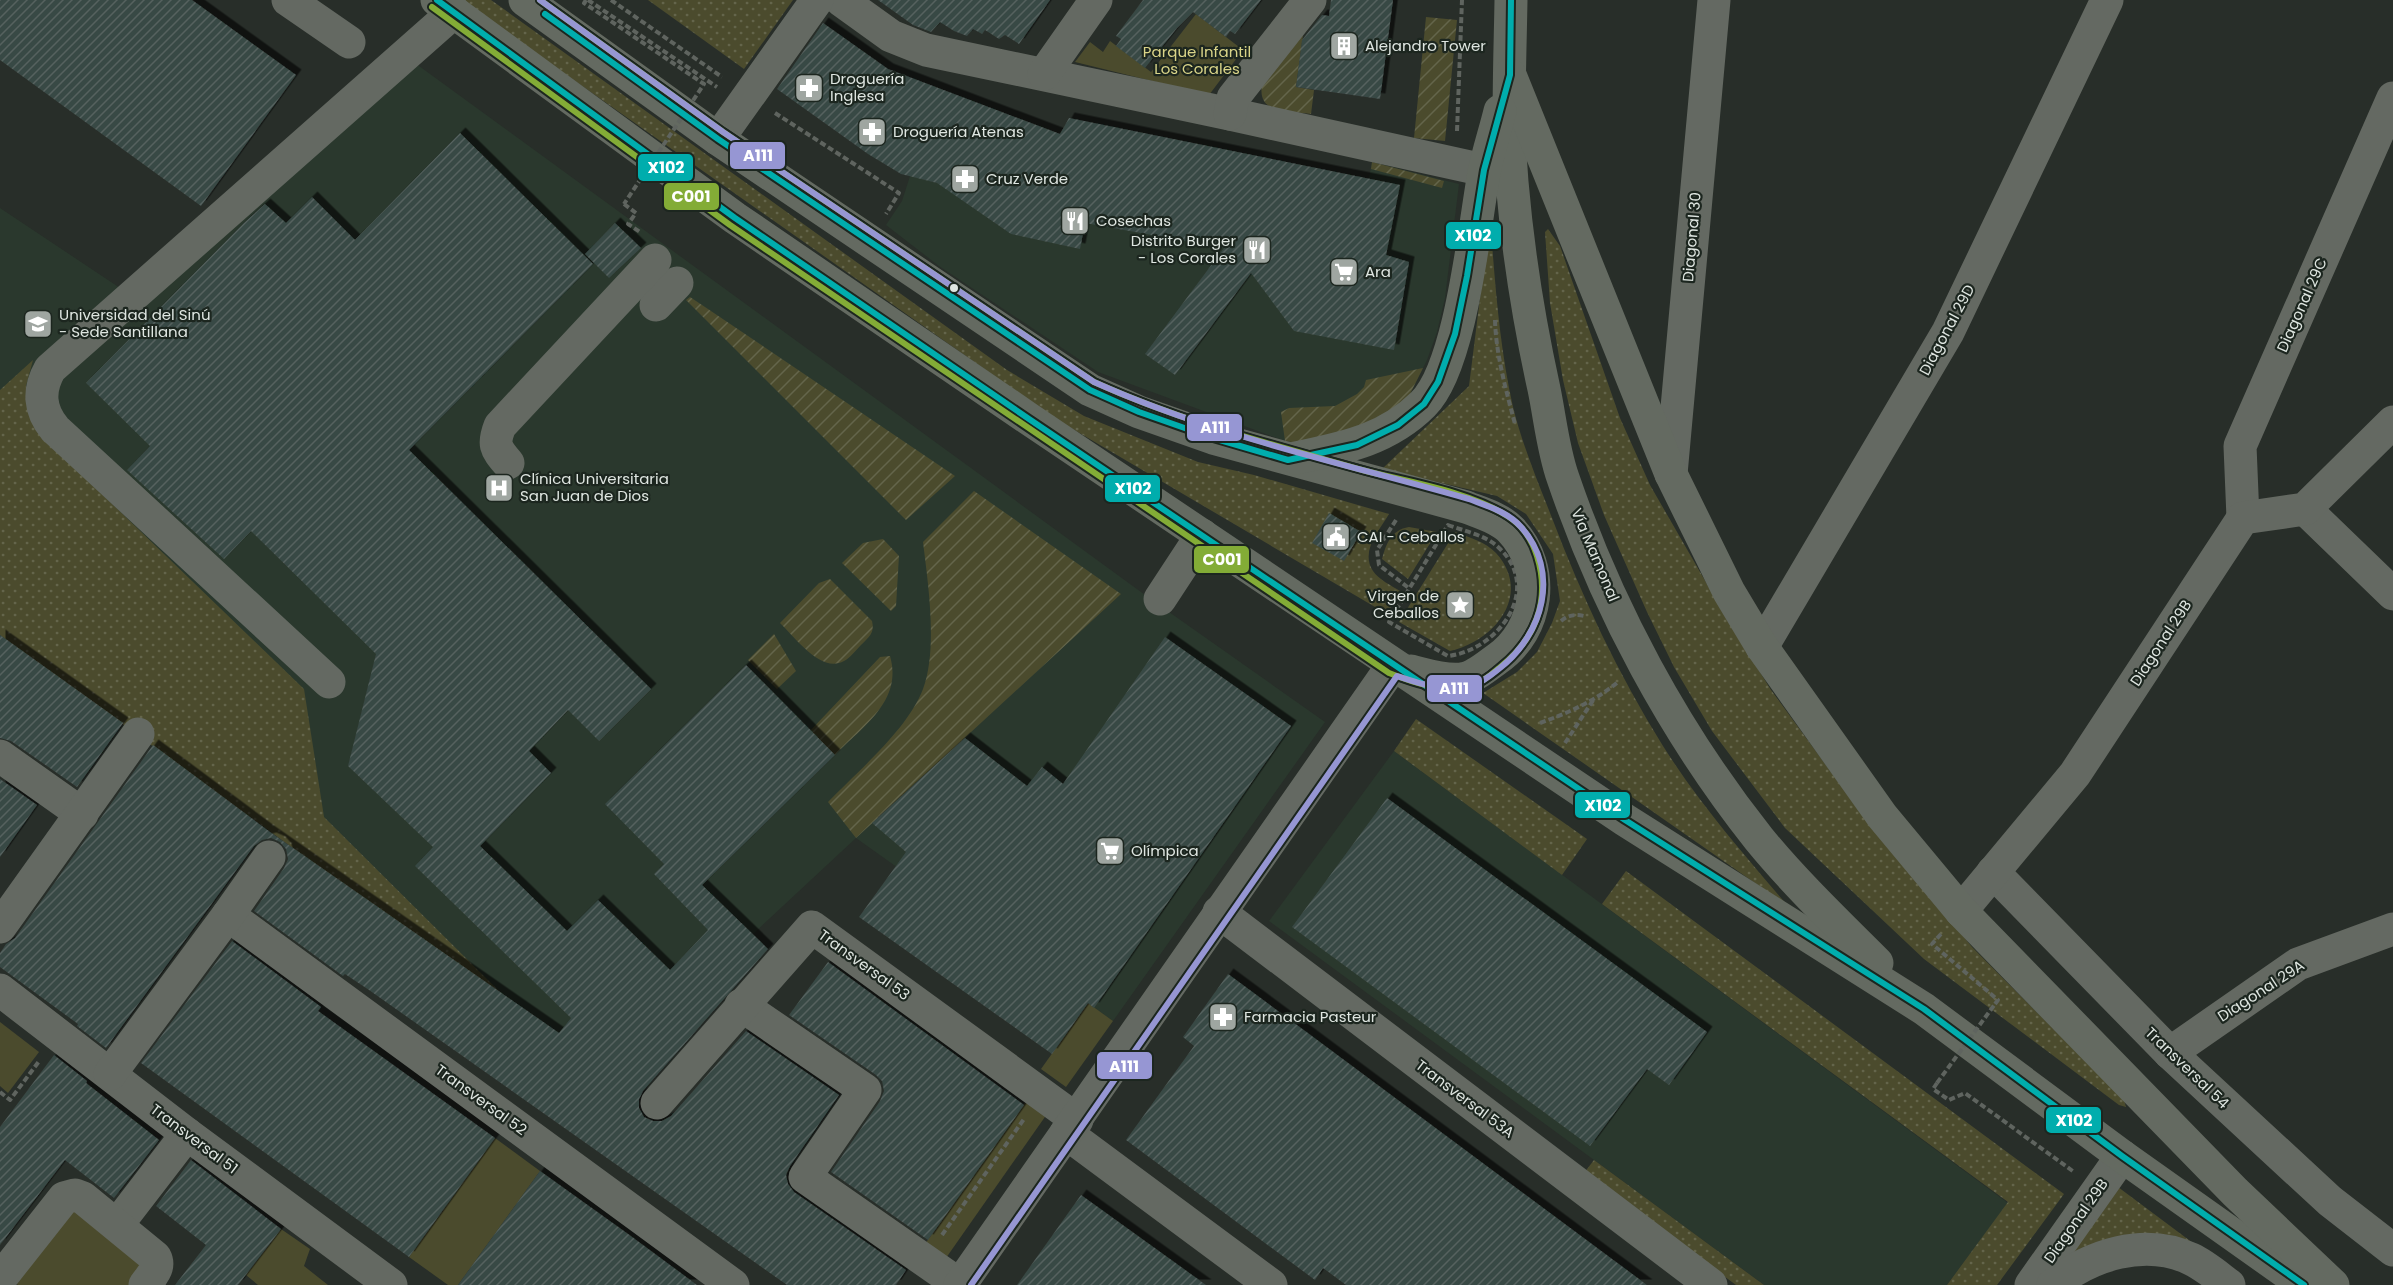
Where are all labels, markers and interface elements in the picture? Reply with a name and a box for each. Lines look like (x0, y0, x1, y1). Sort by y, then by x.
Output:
building icon: Alejandro Tower (1328, 30, 1360, 62)
place label: Alejandro Tower (1365, 35, 1486, 56)
park label: Parque Infantil Los Corales (1143, 41, 1251, 79)
place label: Droguería Inglesa (830, 68, 904, 106)
pharmacy icon: Droguería Inglesa (793, 72, 825, 104)
pharmacy icon: Droguería Atenas (856, 116, 888, 148)
place label: Droguería Atenas (893, 121, 1024, 142)
line badge: A111 (729, 141, 786, 170)
text: A111 (743, 144, 773, 167)
line badge: X102 (637, 153, 694, 182)
text: X102 (647, 156, 685, 179)
pharmacy icon: Cruz Verde (949, 163, 981, 195)
place label: Cruz Verde (986, 168, 1068, 189)
line badge: C001 (663, 182, 720, 211)
text: C001 (671, 185, 711, 208)
street label: Diagonal 30 (1677, 191, 1706, 283)
restaurant icon: Cosechas (1059, 205, 1091, 237)
place label: Cosechas (1096, 210, 1171, 231)
line badge: X102 (1445, 221, 1502, 250)
text: X102 (1454, 224, 1492, 247)
place label: Distrito Burger - Los Corales (1131, 230, 1236, 268)
restaurant icon: Distrito Burger - Los Corales (1241, 234, 1273, 266)
street label: Diagonal 29C (2271, 254, 2332, 355)
supermarket icon: Ara (1328, 256, 1360, 288)
place label: Ara (1365, 261, 1391, 282)
street label: Diagonal 29D (1914, 281, 1979, 379)
unlabelled marker (948, 282, 960, 294)
place label: Universidad del Sinú - Sede Santillana (59, 304, 211, 342)
school or university icon: Universidad del Sinú - Sede Santillana (22, 308, 54, 340)
line badge: A111 (1186, 413, 1243, 442)
text: A111 (1200, 416, 1230, 439)
place label: Clínica Universitaria San Juan de Dios (520, 468, 669, 506)
hospital icon: Clínica Universitaria San Juan de Dios (483, 472, 515, 504)
line badge: X102 (1104, 474, 1161, 503)
text: X102 (1114, 477, 1152, 500)
street label: Vía Mamonal (1566, 505, 1625, 605)
public building icon: CAI - Ceballos (1320, 521, 1352, 553)
place label: CAI - Ceballos (1357, 526, 1465, 547)
line badge: C001 (1193, 545, 1250, 574)
text: C001 (1202, 548, 1242, 571)
place label: Virgen de Ceballos (1367, 585, 1439, 623)
place icon: Virgen de Ceballos (1444, 589, 1476, 621)
street label: Diagonal 29B (2125, 596, 2196, 690)
line badge: A111 (1426, 674, 1483, 703)
text: A111 (1439, 677, 1469, 700)
line badge: X102 (1574, 791, 1631, 819)
text: X102 (1584, 794, 1622, 817)
supermarket icon: Olímpica (1094, 835, 1126, 867)
place label: Olímpica (1131, 840, 1199, 861)
street label: Transversal 53 (814, 924, 914, 1005)
street label: Diagonal 29A (2213, 955, 2308, 1027)
pharmacy icon: Farmacia Pasteur (1207, 1001, 1239, 1033)
place label: Farmacia Pasteur (1244, 1006, 1377, 1027)
street label: Transversal 54 (2141, 1022, 2234, 1113)
line badge: A111 (1096, 1051, 1153, 1080)
text: A111 (1109, 1055, 1139, 1078)
street label: Transversal 53A (1412, 1055, 1519, 1143)
street label: Transversal 52 (431, 1059, 531, 1140)
street label: Transversal 51 (146, 1099, 242, 1178)
line badge: X102 (2045, 1106, 2102, 1134)
text: X102 (2055, 1109, 2093, 1132)
street label: Diagonal 29B (2039, 1174, 2113, 1267)

